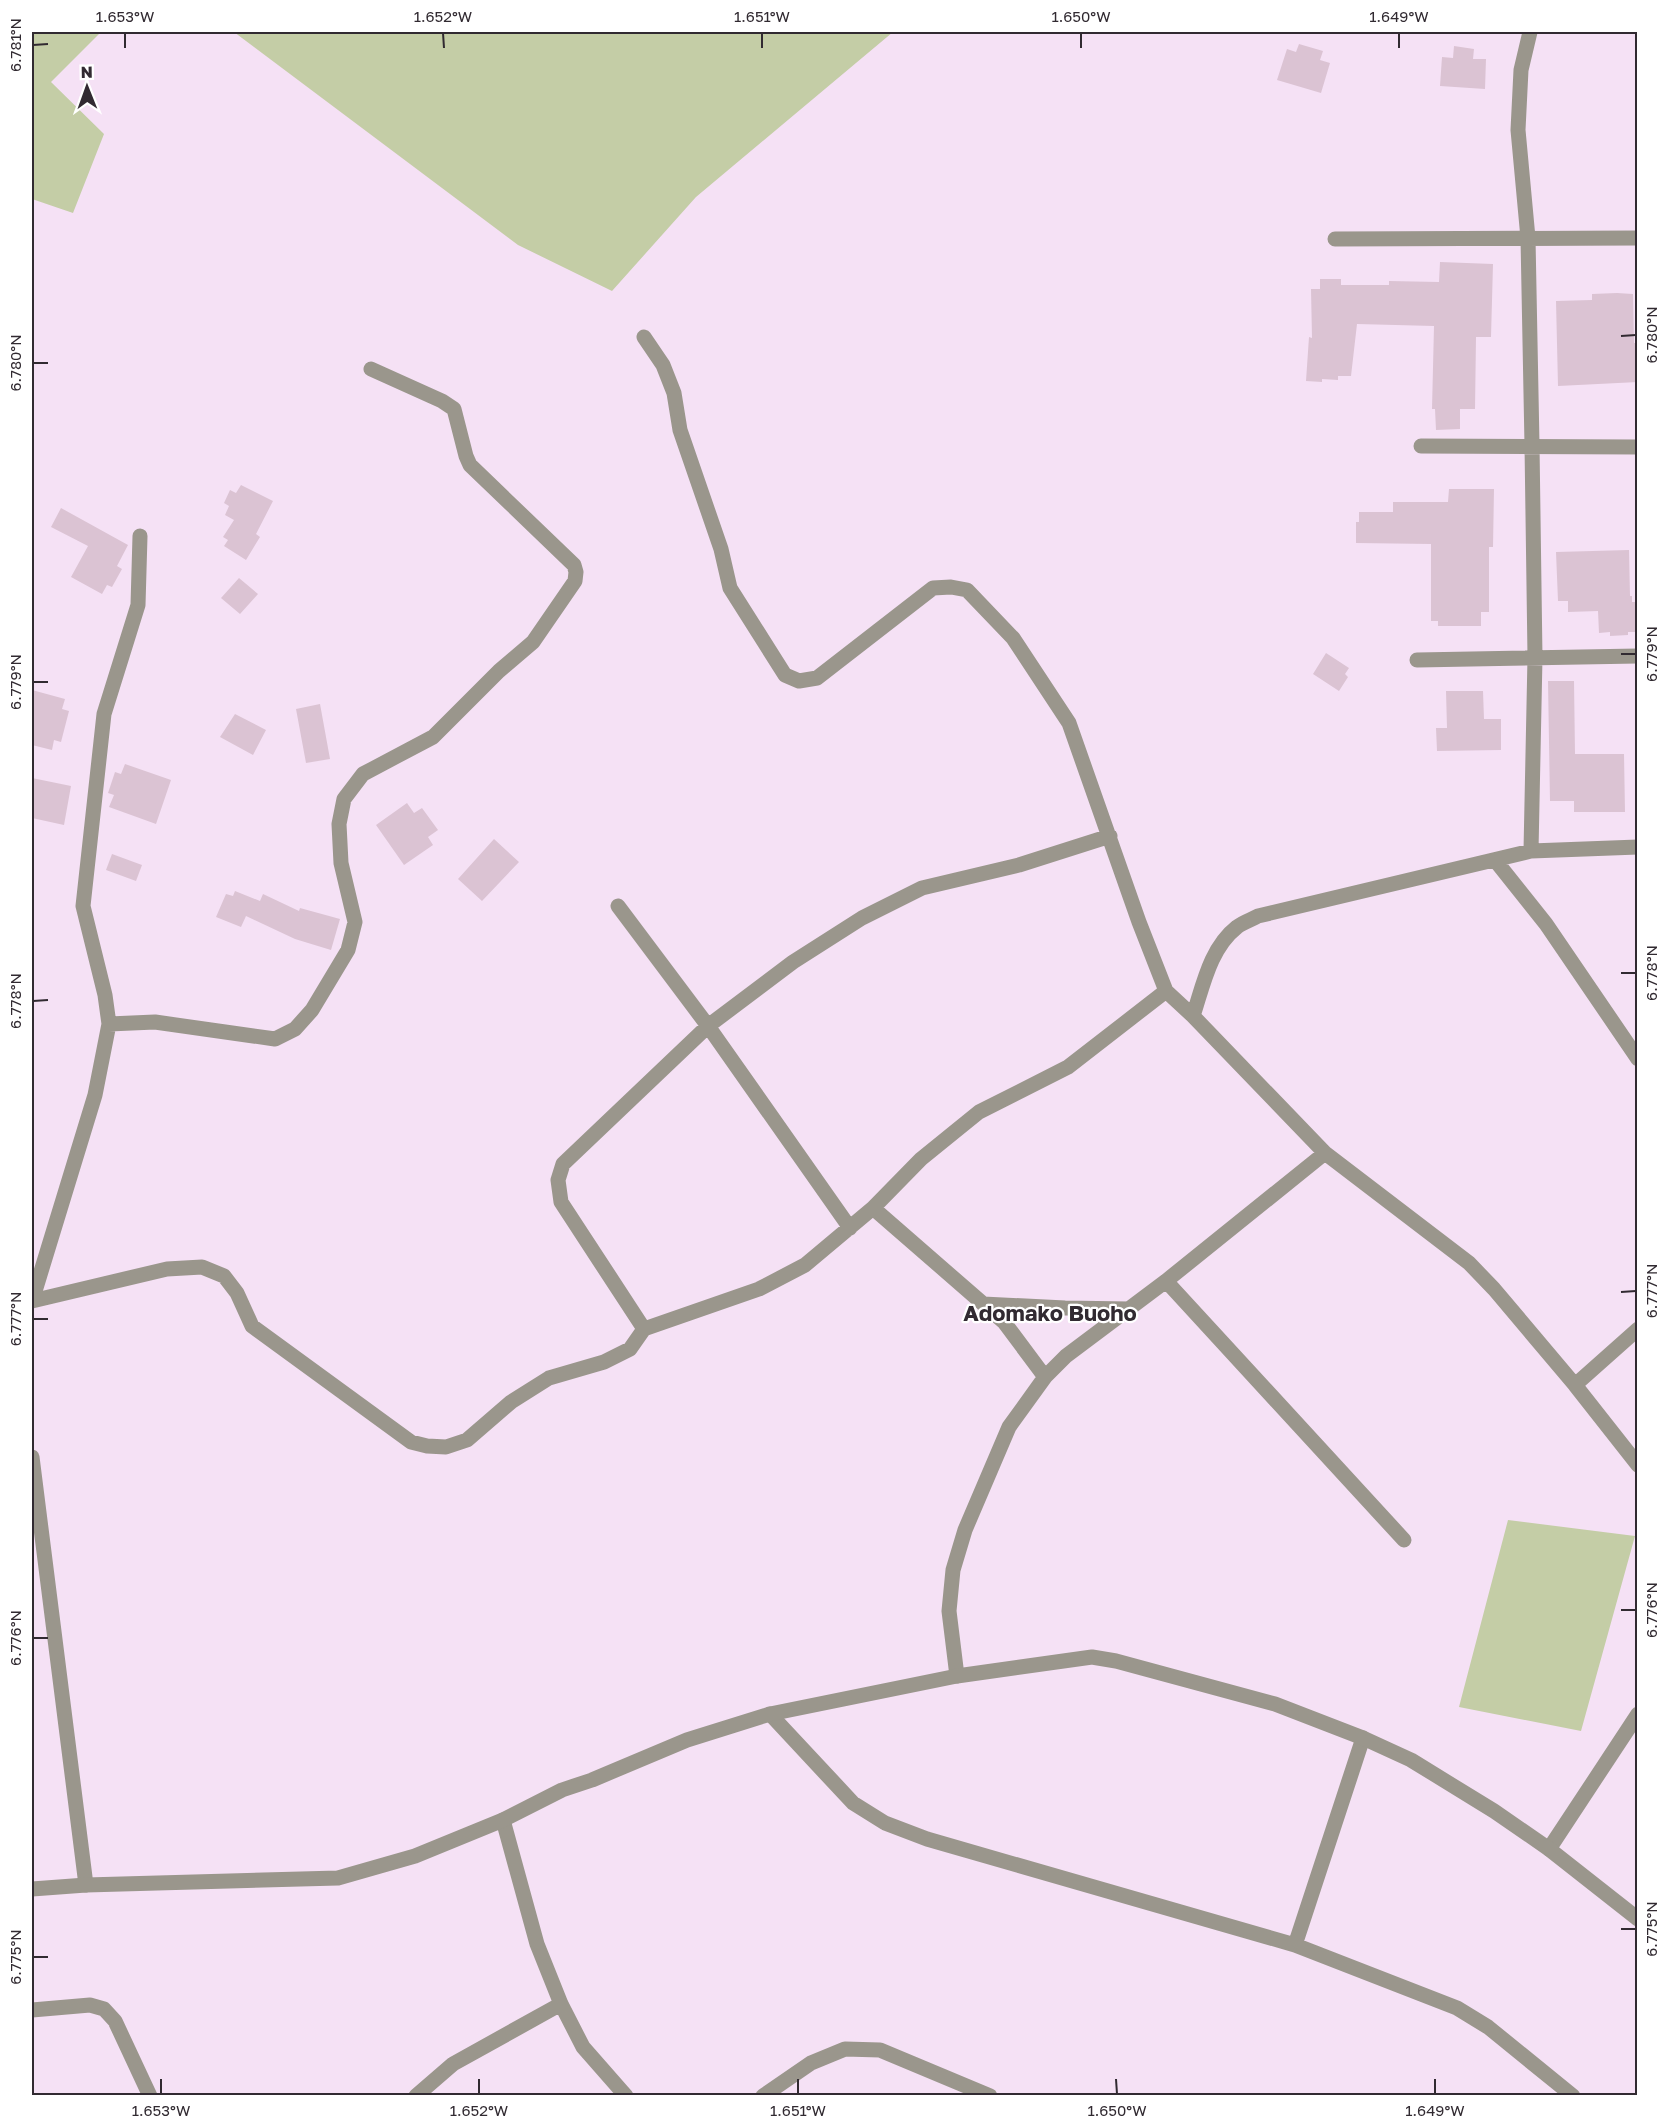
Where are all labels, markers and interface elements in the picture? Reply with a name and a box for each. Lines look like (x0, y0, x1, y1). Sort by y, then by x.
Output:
text: 1.653°W (96, 7, 154, 25)
text: 1.652°W (414, 7, 472, 25)
text: 1.651°W (734, 7, 790, 25)
text: 1.650°W (1051, 7, 1111, 25)
text: 1.649°W (1369, 7, 1429, 25)
text: 6.781°N (6, 18, 24, 72)
north arrow (57, 57, 117, 117)
text: N (80, 62, 93, 82)
text: 6.780°N (1642, 306, 1660, 364)
text: 6.780°N (6, 334, 24, 392)
text: 6.779°N (1642, 626, 1660, 682)
text: 6.779°N (6, 654, 24, 710)
text: 6.778°N (1642, 945, 1660, 1001)
text: 6.778°N (6, 973, 24, 1029)
text: 6.777°N (1642, 1264, 1660, 1318)
text: 6.777°N (6, 1292, 24, 1346)
district label: Adomako Buoho (963, 1299, 1137, 1326)
text: 6.776°N (1642, 1582, 1660, 1638)
text: 6.776°N (6, 1610, 24, 1666)
text: 6.775°N (1642, 1901, 1660, 1957)
text: 6.775°N (6, 1929, 24, 1985)
text: 1.653°W (132, 2101, 190, 2119)
text: 1.652°W (450, 2101, 508, 2119)
text: 1.651°W (770, 2101, 826, 2119)
text: 1.650°W (1087, 2101, 1147, 2119)
text: 1.649°W (1405, 2101, 1465, 2119)

